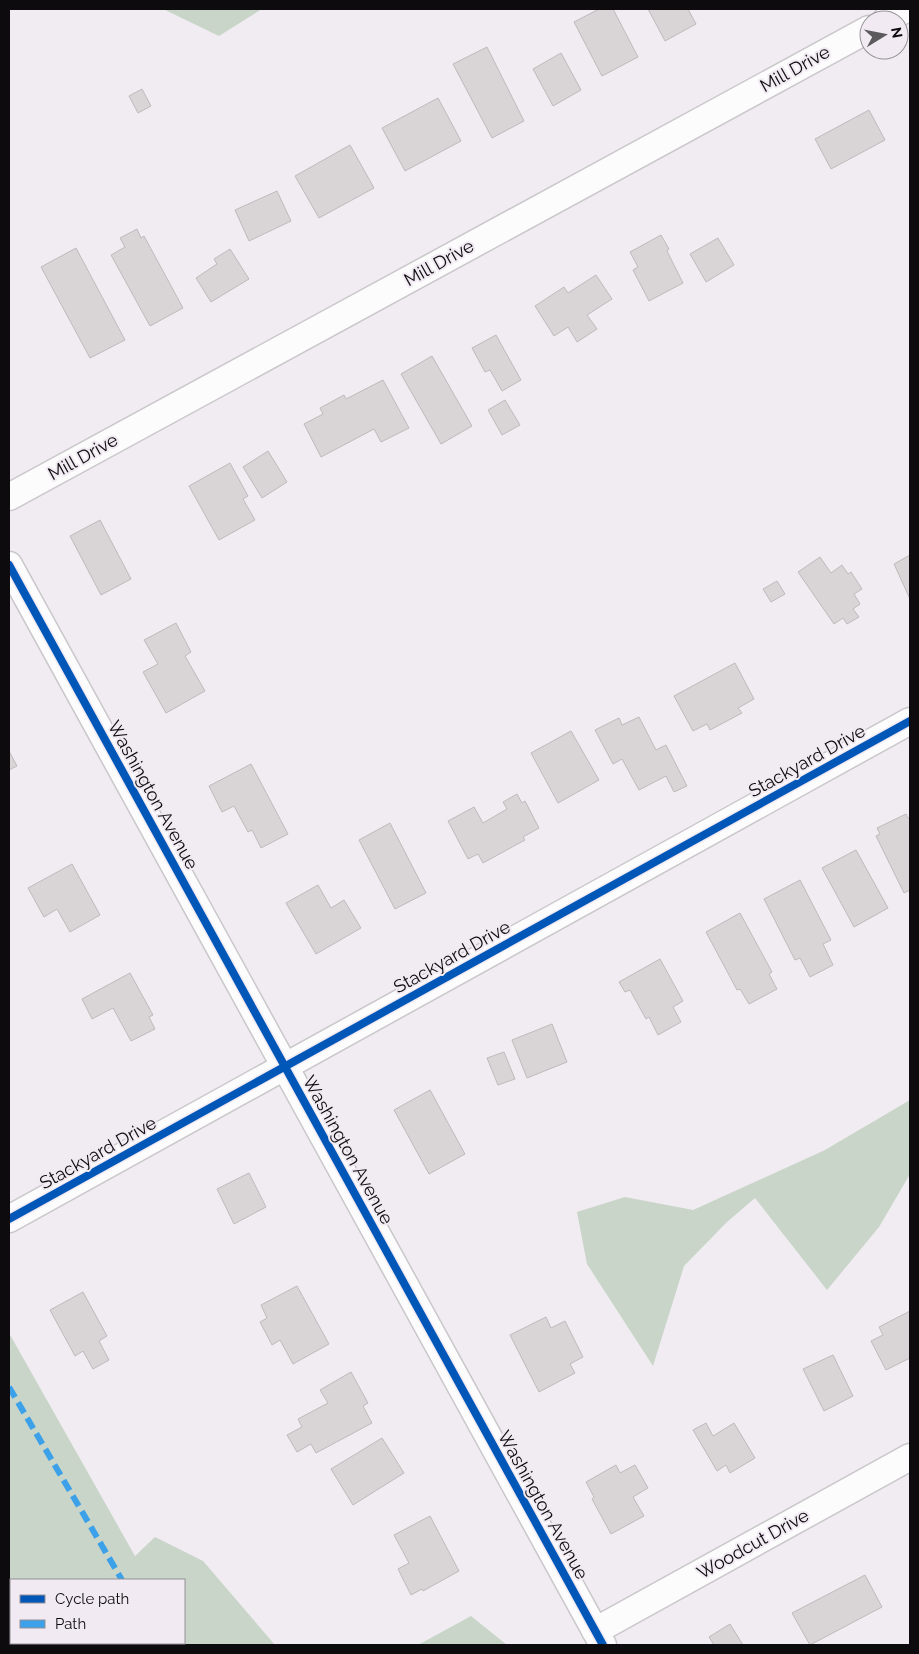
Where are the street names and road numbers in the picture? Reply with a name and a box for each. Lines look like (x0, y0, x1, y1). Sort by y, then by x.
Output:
street label: Mill Drive (756, 41, 834, 96)
street label: Mill Drive (400, 235, 478, 290)
street label: Mill Drive (44, 429, 122, 484)
street label: Washington Avenue (104, 717, 203, 873)
street label: Stackyard Drive (745, 720, 869, 801)
street label: Stackyard Drive (390, 916, 514, 997)
street label: Washington Avenue (299, 1072, 398, 1228)
street label: Stackyard Drive (36, 1112, 160, 1193)
street label: Washington Avenue (494, 1427, 593, 1583)
street label: Woodcut Drive (693, 1504, 813, 1583)

